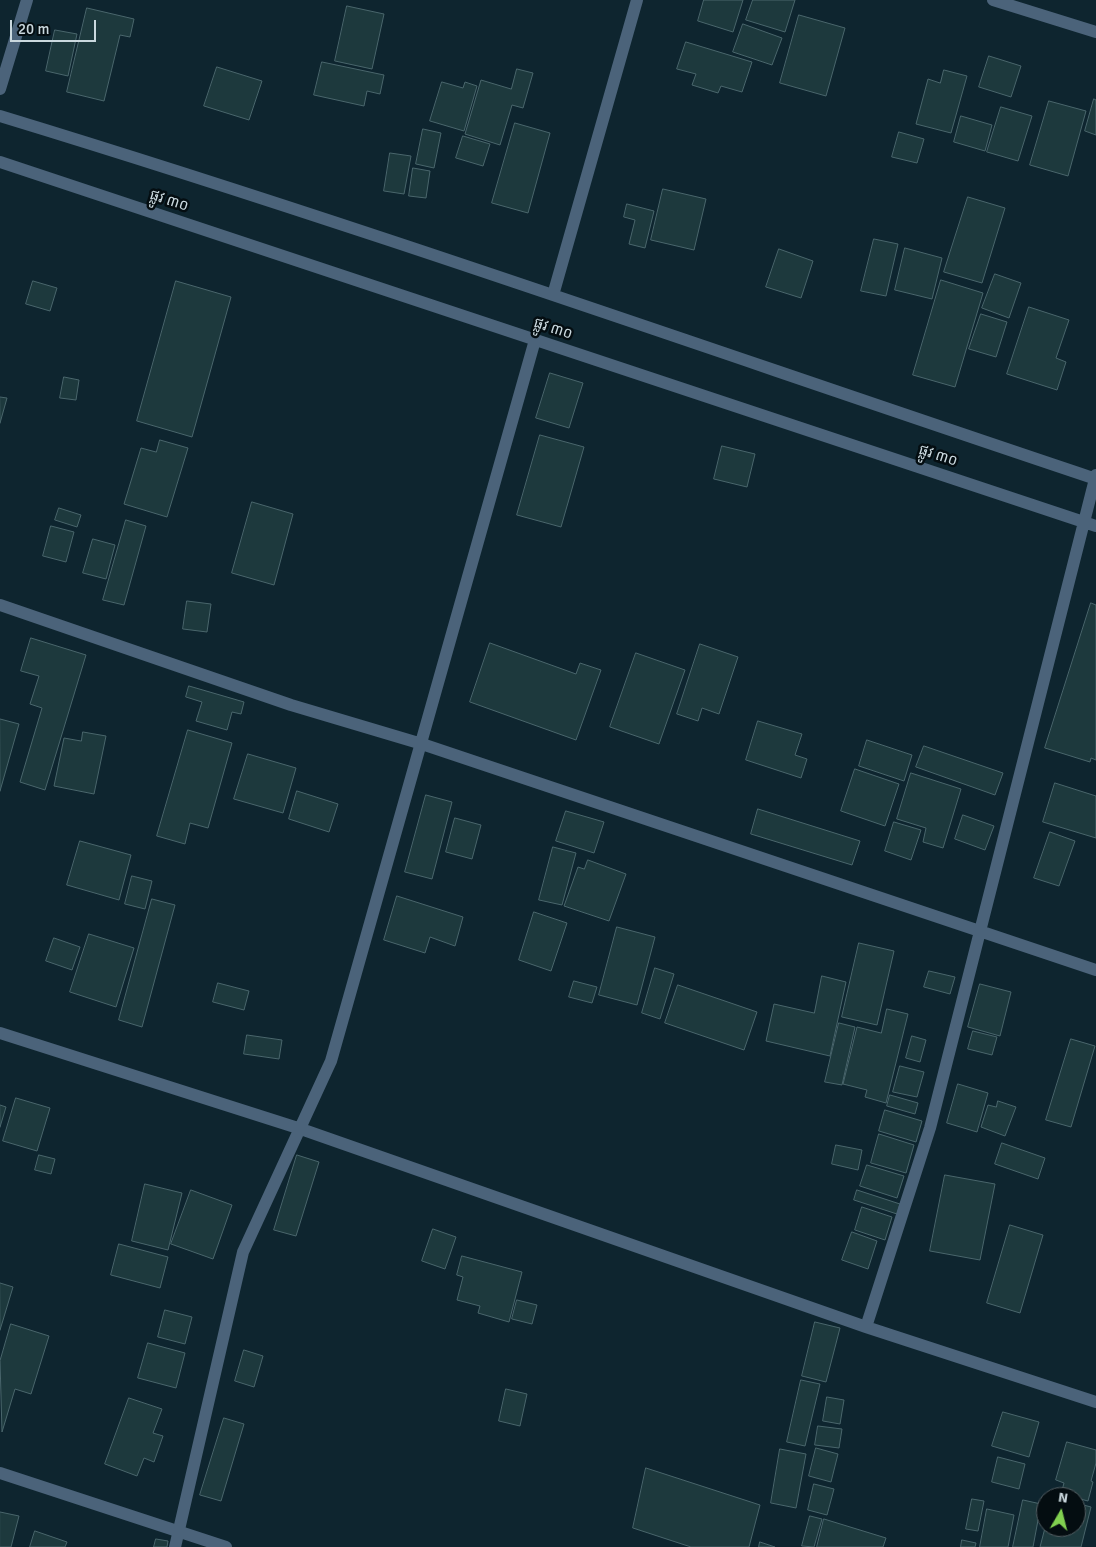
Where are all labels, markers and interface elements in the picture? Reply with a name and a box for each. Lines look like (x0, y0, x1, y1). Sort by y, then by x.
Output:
scale bar (12, 10, 99, 42)
text: 20 m (18, 20, 49, 38)
street label: ផ្លូវ ៣០ (147, 186, 191, 216)
street label: ផ្លូវ ៣០ (531, 314, 575, 344)
street label: ផ្លូវ ៣០ (916, 441, 960, 471)
north arrow (1036, 1487, 1086, 1537)
text: N (1057, 1489, 1069, 1507)

